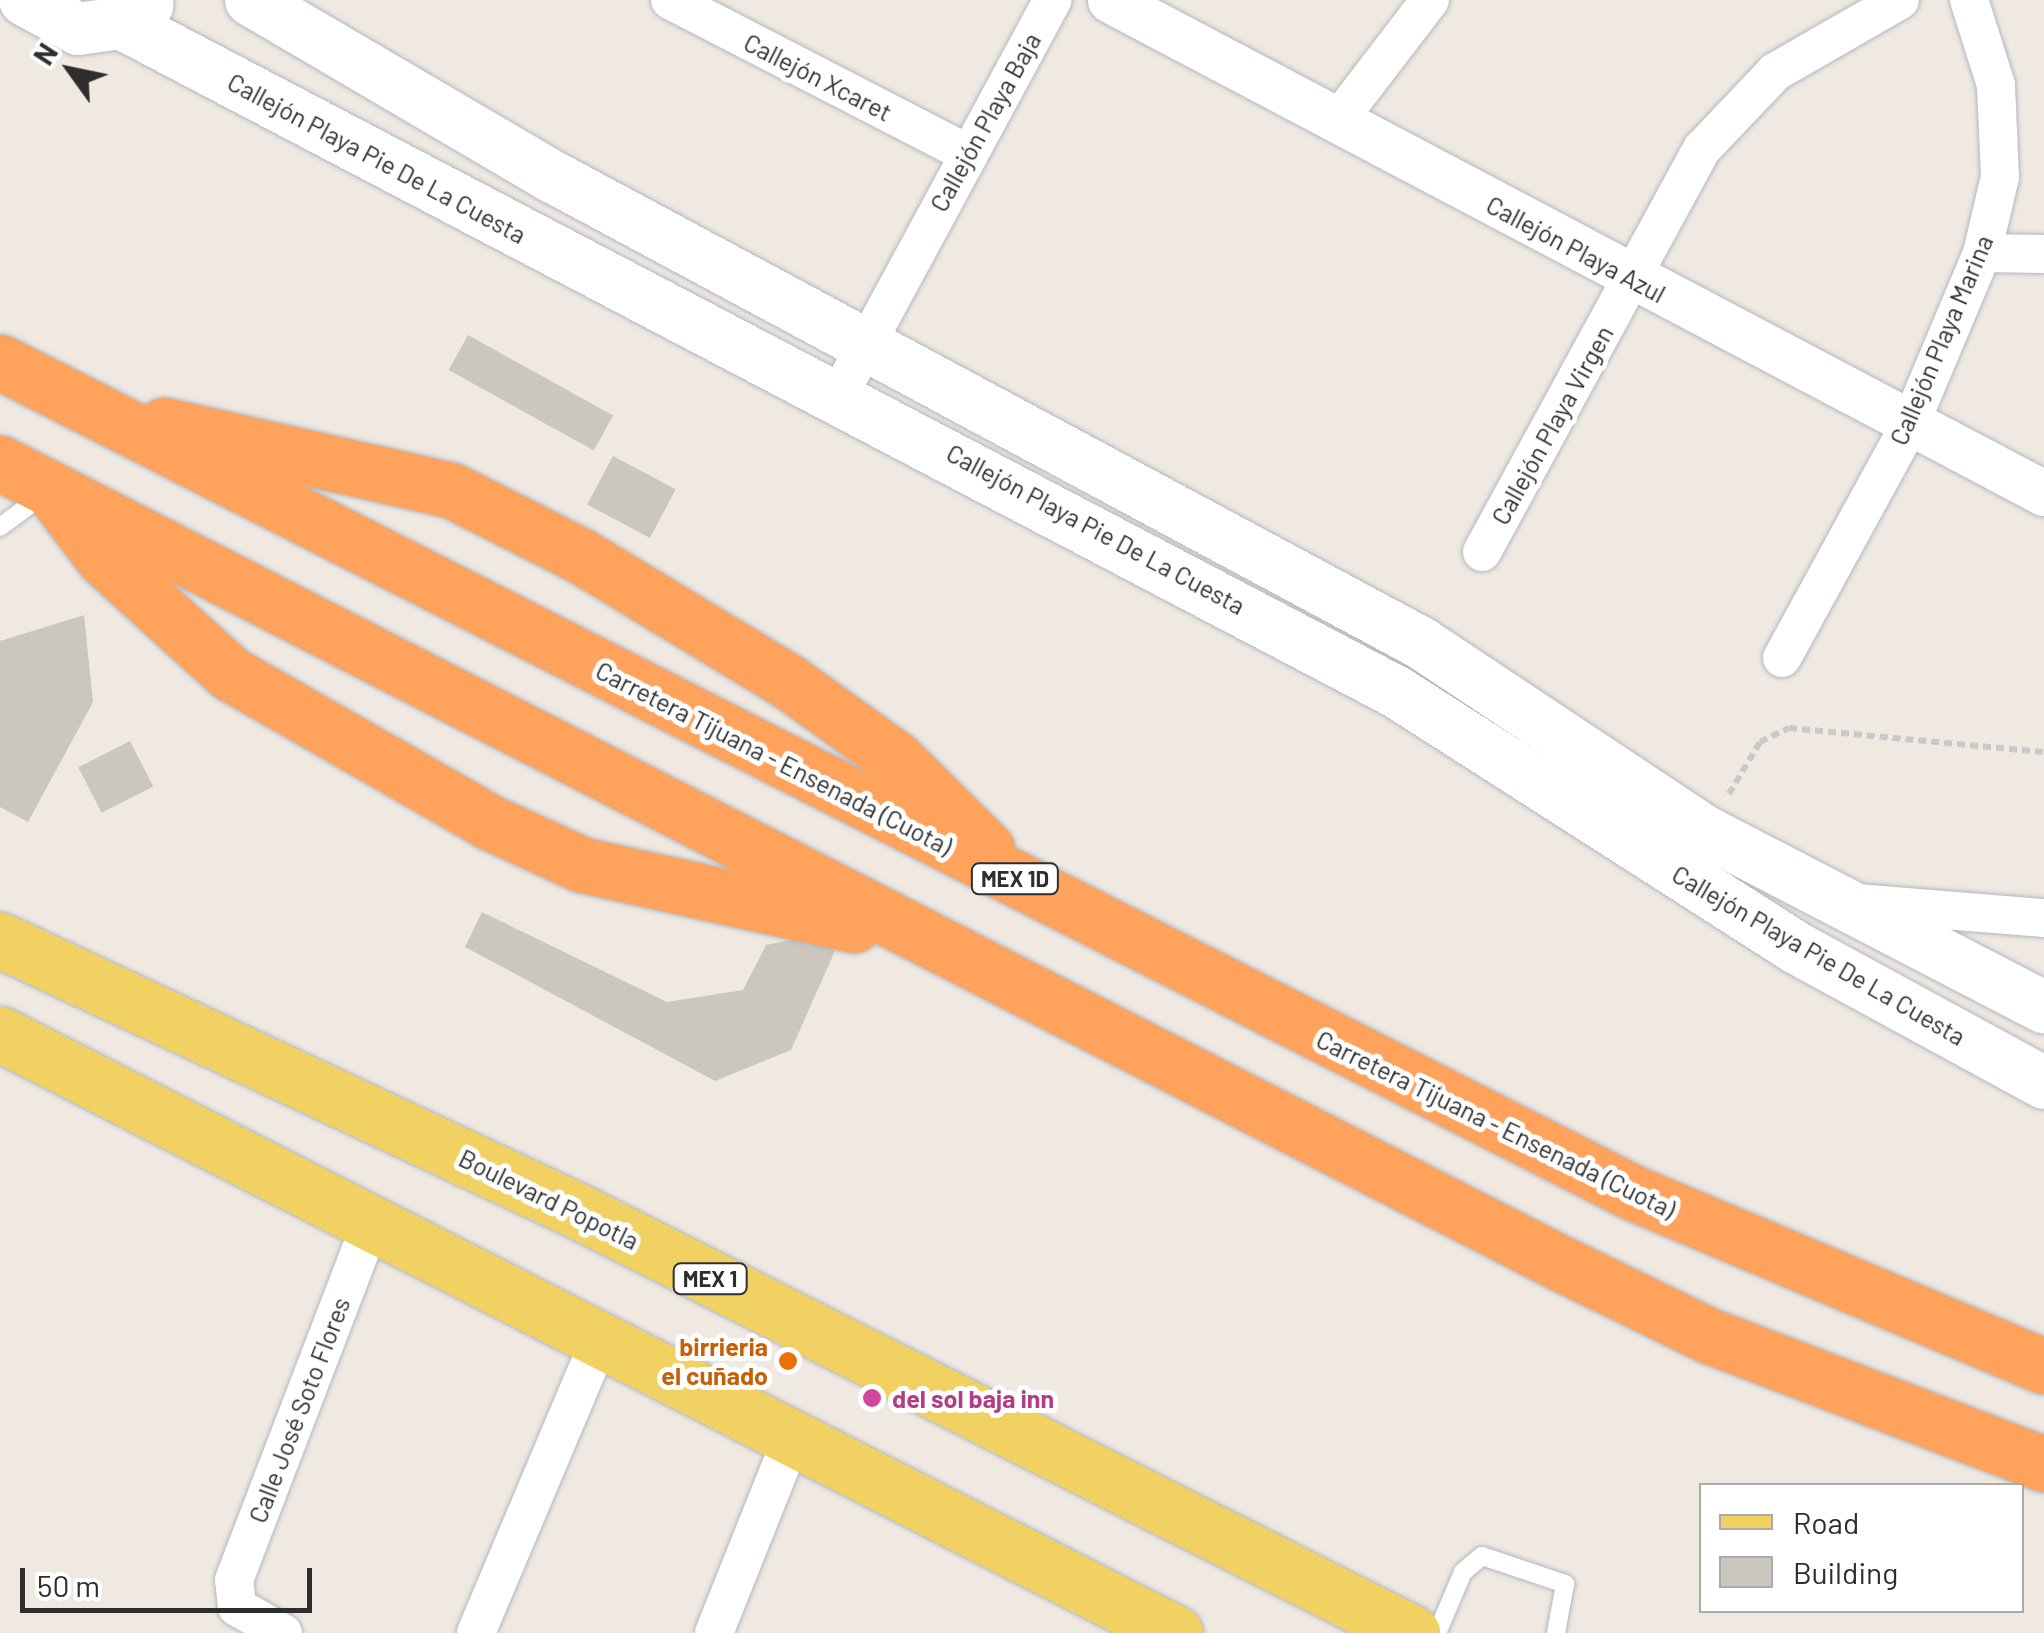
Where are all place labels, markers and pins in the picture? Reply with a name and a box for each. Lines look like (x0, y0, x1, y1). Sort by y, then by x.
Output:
place label: birrieria el cuñado (661, 1332, 768, 1391)
marker: birrieria el cuñado (777, 1350, 799, 1372)
place label: del sol baja inn (892, 1383, 1054, 1413)
marker: del sol baja inn (861, 1387, 883, 1409)

